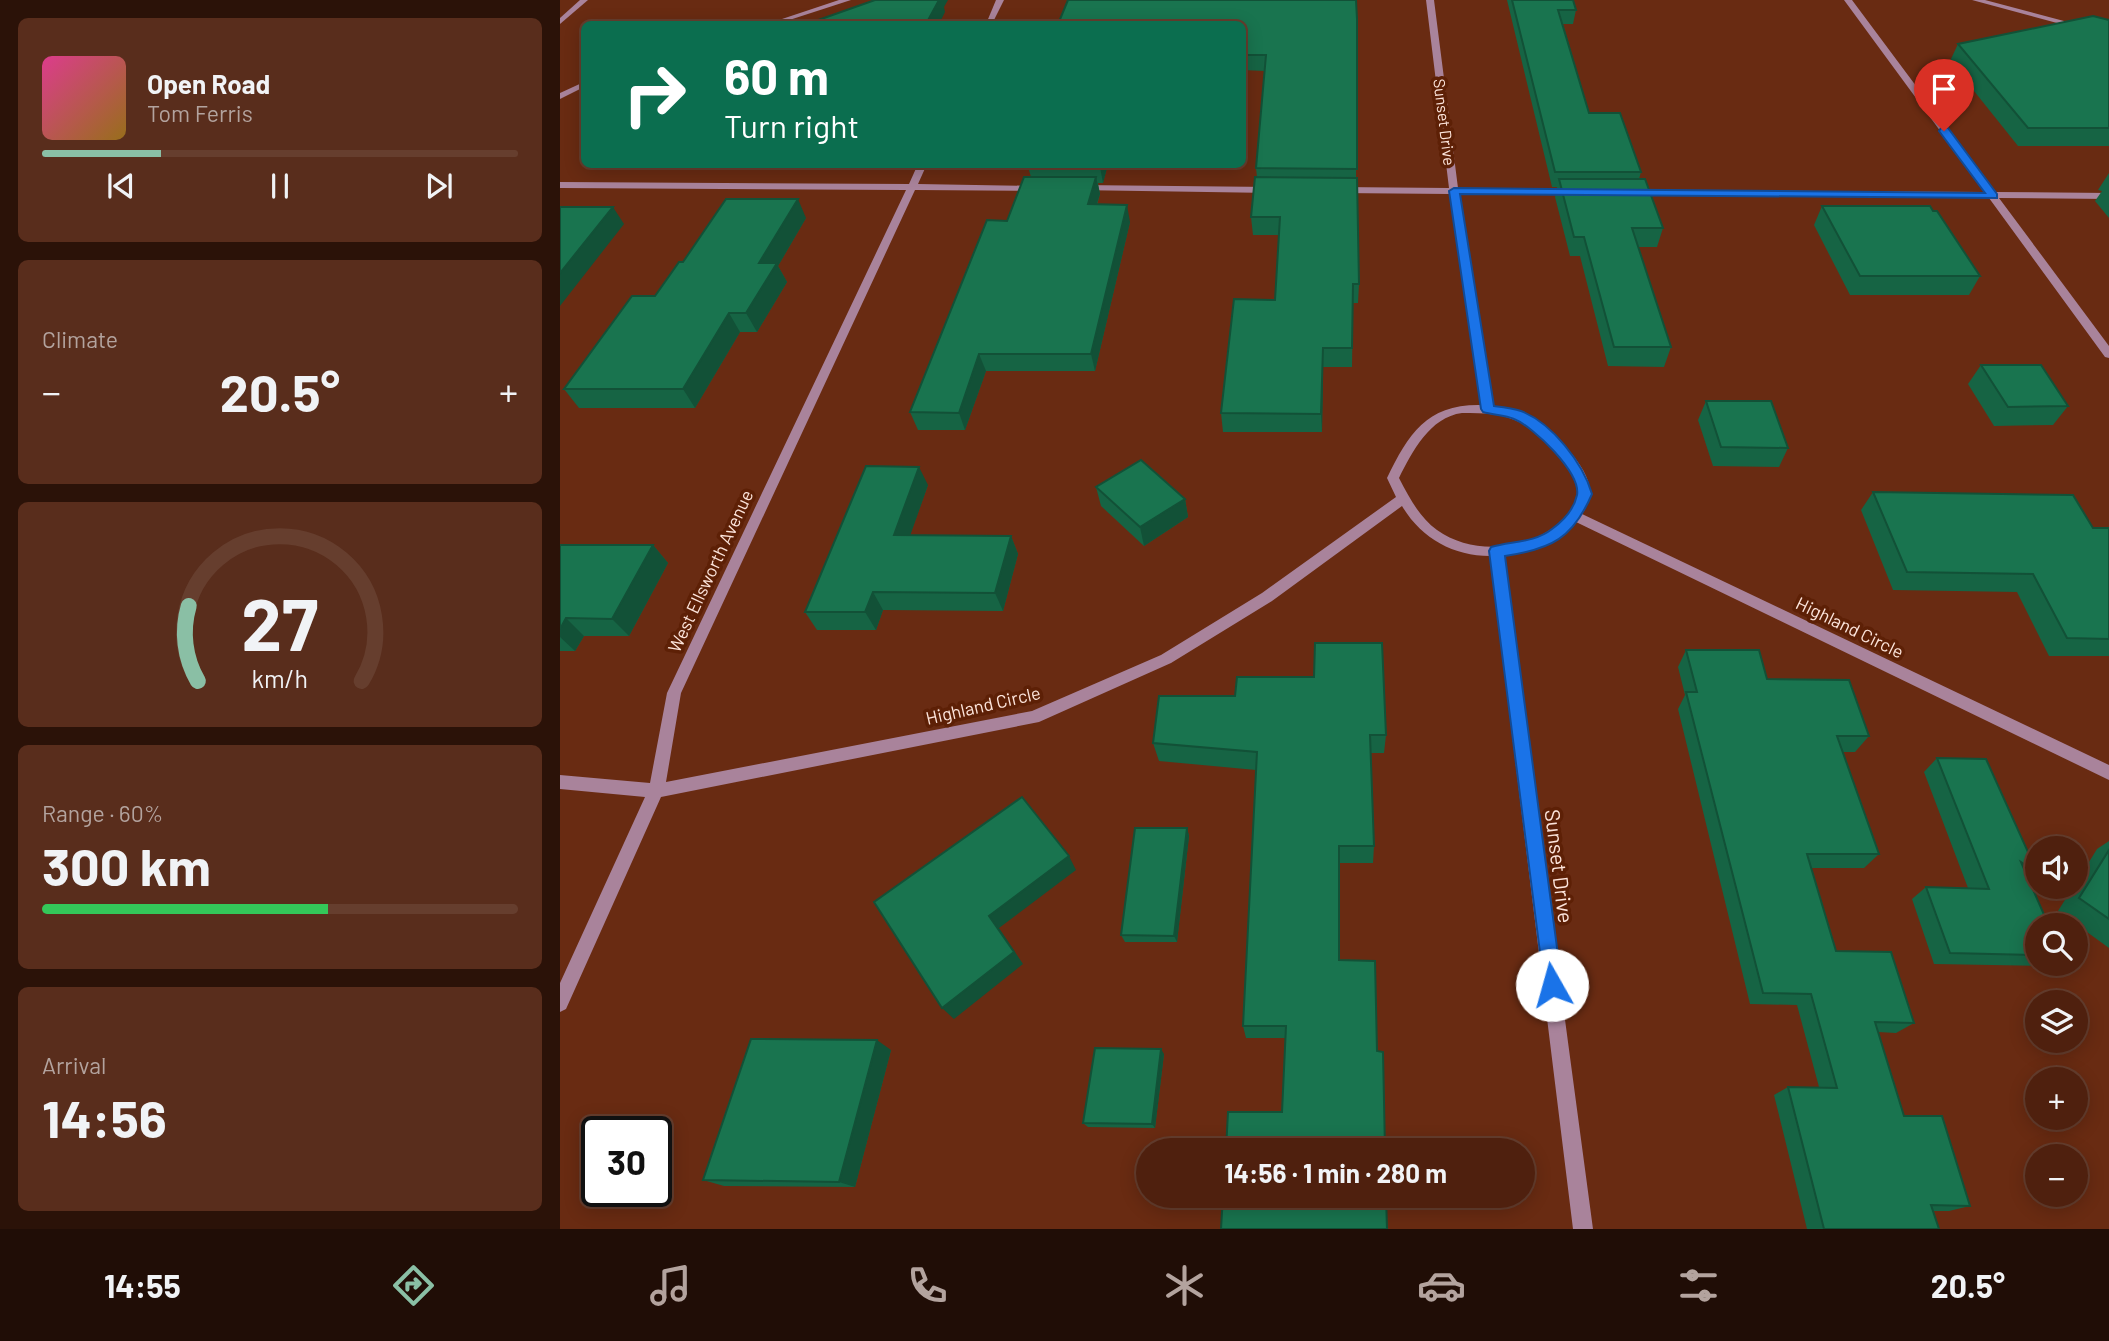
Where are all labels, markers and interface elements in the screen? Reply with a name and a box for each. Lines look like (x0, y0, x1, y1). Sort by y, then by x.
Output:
text: 60 m (724, 46, 829, 105)
icon: right (609, 49, 700, 140)
pin (1914, 59, 1974, 131)
text: Open Road (147, 68, 270, 99)
icon: arrive (1925, 70, 1963, 108)
street label: Sunset Drive (1430, 77, 1460, 167)
text: Tom Ferris (147, 99, 253, 127)
text: Turn right (724, 106, 859, 144)
icon: previous (102, 167, 140, 205)
icon: pause (261, 167, 299, 205)
icon: next (420, 167, 458, 205)
text: Climate (42, 325, 118, 353)
text: 20.5° (220, 360, 340, 422)
text: − (42, 368, 61, 414)
text: + (499, 368, 518, 414)
street label: West Ellsworth Avenue (663, 486, 757, 656)
text: 27 (242, 578, 318, 666)
street label: Highland Circle (1793, 591, 1907, 663)
text: km/h (252, 662, 308, 692)
street label: Highland Circle (923, 681, 1043, 729)
text: Range · 60% (42, 799, 163, 827)
street label: Sunset Drive (1541, 808, 1579, 924)
text: 300 km (42, 834, 211, 896)
map controls (2025, 836, 2088, 1207)
button: sound (2025, 836, 2088, 899)
button: search (2025, 913, 2088, 976)
position arrow (1515, 948, 1589, 1022)
button: layers (2025, 990, 2088, 1053)
text: Arrival (42, 1051, 106, 1079)
button: + (2025, 1067, 2088, 1130)
text: 14:56 (42, 1086, 167, 1148)
speed limit sign: 30 (581, 1116, 672, 1207)
button: − (2025, 1144, 2088, 1207)
text: 14:56 · 1 min · 280 m (1224, 1157, 1447, 1188)
icon: directions (389, 1261, 438, 1310)
icon: music (646, 1261, 695, 1310)
icon: phone (903, 1261, 952, 1310)
icon: climate (1160, 1261, 1209, 1310)
icon: car (1417, 1261, 1466, 1310)
icon: filters (1674, 1261, 1723, 1310)
text: 14:55 (104, 1266, 181, 1304)
text: 20.5° (1931, 1266, 2005, 1304)

